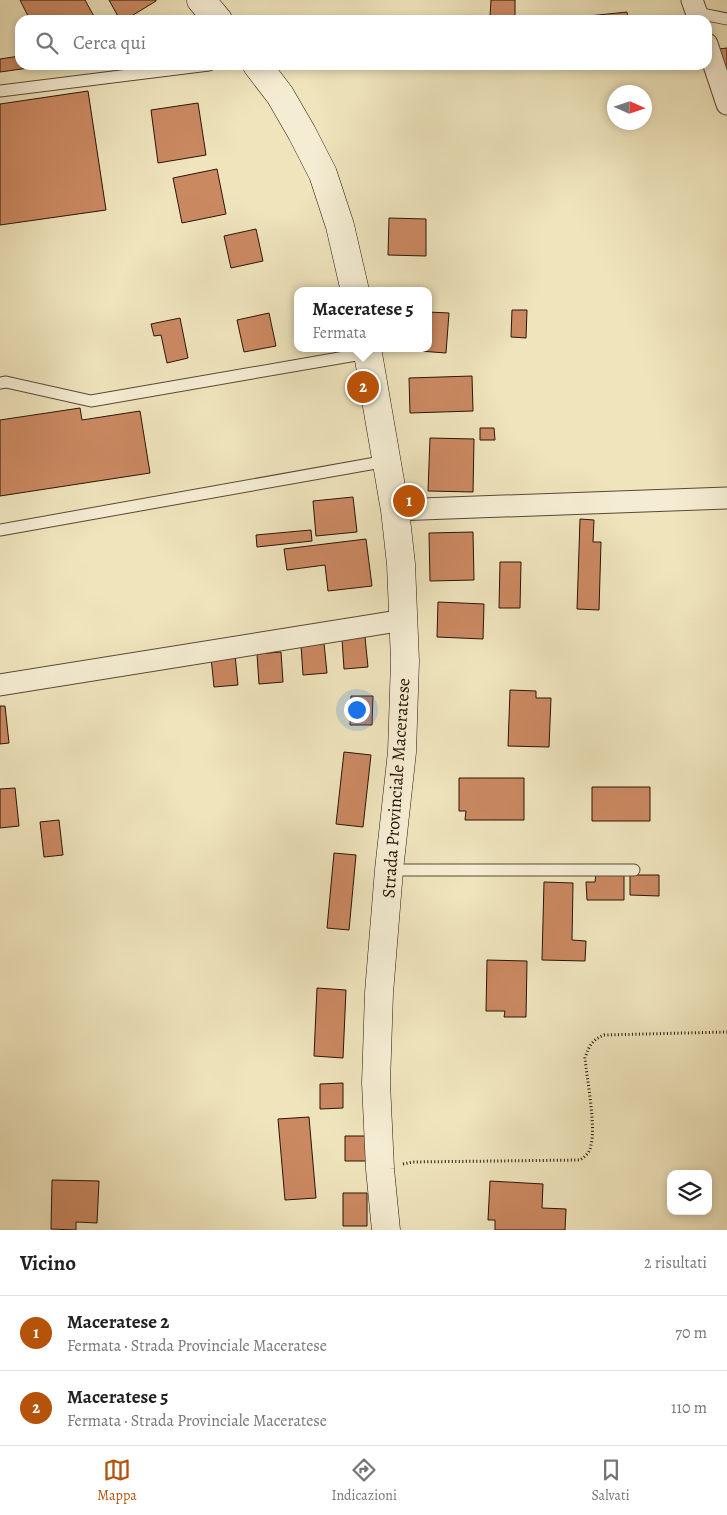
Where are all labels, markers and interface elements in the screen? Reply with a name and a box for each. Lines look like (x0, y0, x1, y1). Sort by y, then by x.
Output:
search box (15, 15, 712, 70)
icon: search (33, 29, 61, 57)
text: Cerca qui (73, 30, 146, 56)
north arrow (607, 85, 652, 130)
popup (294, 287, 432, 352)
text: Maceratese 5 (312, 296, 414, 322)
text: Fermata (312, 322, 367, 344)
pin: 2 (347, 368, 379, 406)
pin: 1 (393, 482, 425, 520)
street label: Strada Provinciale Maceratese (376, 677, 416, 899)
your location (344, 697, 370, 723)
map controls (667, 1170, 712, 1215)
button: layers (667, 1170, 712, 1215)
text: Vicino (20, 1249, 76, 1277)
text: 2 risultati (644, 1252, 707, 1274)
text: Maceratese 2 (67, 1309, 170, 1335)
text: 1 (33, 1322, 39, 1344)
text: 70 m (675, 1322, 707, 1344)
text: Fermata · Strada Provinciale Maceratese (67, 1335, 327, 1357)
text: Maceratese 5 (67, 1384, 168, 1410)
text: 2 (32, 1397, 40, 1419)
text: 110 m (671, 1397, 707, 1419)
text: Fermata · Strada Provinciale Maceratese (67, 1410, 327, 1432)
tab: Mappa (97, 1456, 137, 1505)
tab: Indicazioni (332, 1456, 397, 1505)
tab: Salvati (591, 1456, 630, 1505)

